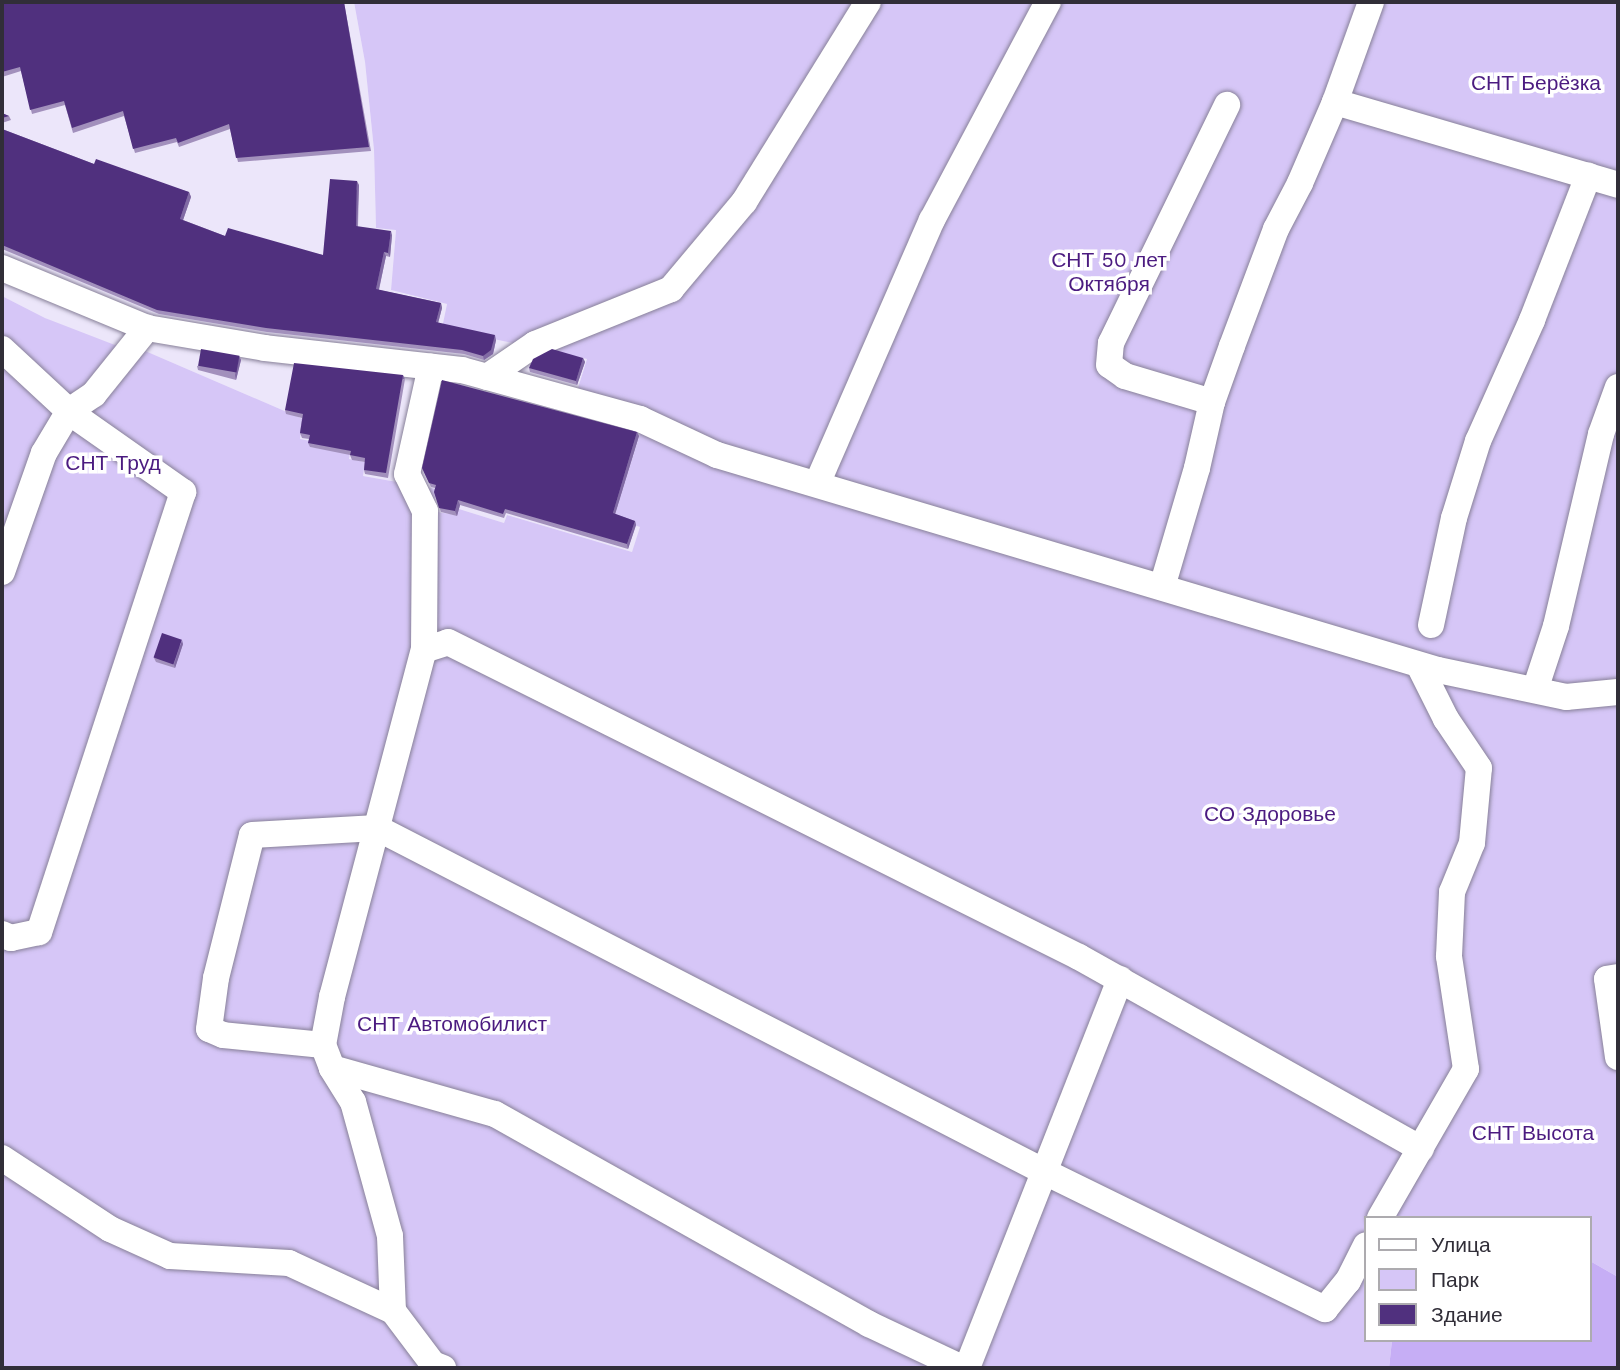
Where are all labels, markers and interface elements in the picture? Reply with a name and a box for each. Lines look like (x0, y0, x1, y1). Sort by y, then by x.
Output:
park label: СНТ Берёзка (1471, 70, 1601, 96)
park label: СНТ 50 лет Октября (1051, 247, 1167, 297)
park label: СНТ Труд (65, 450, 161, 476)
park label: СО Здоровье (1204, 801, 1336, 827)
park label: СНТ Автомобилист (357, 1011, 547, 1037)
park label: СНТ Высота (1472, 1120, 1594, 1146)
legend (1364, 1216, 1592, 1342)
text: Улица (1431, 1232, 1491, 1257)
text: Парк (1431, 1267, 1479, 1292)
text: Здание (1431, 1302, 1503, 1327)

